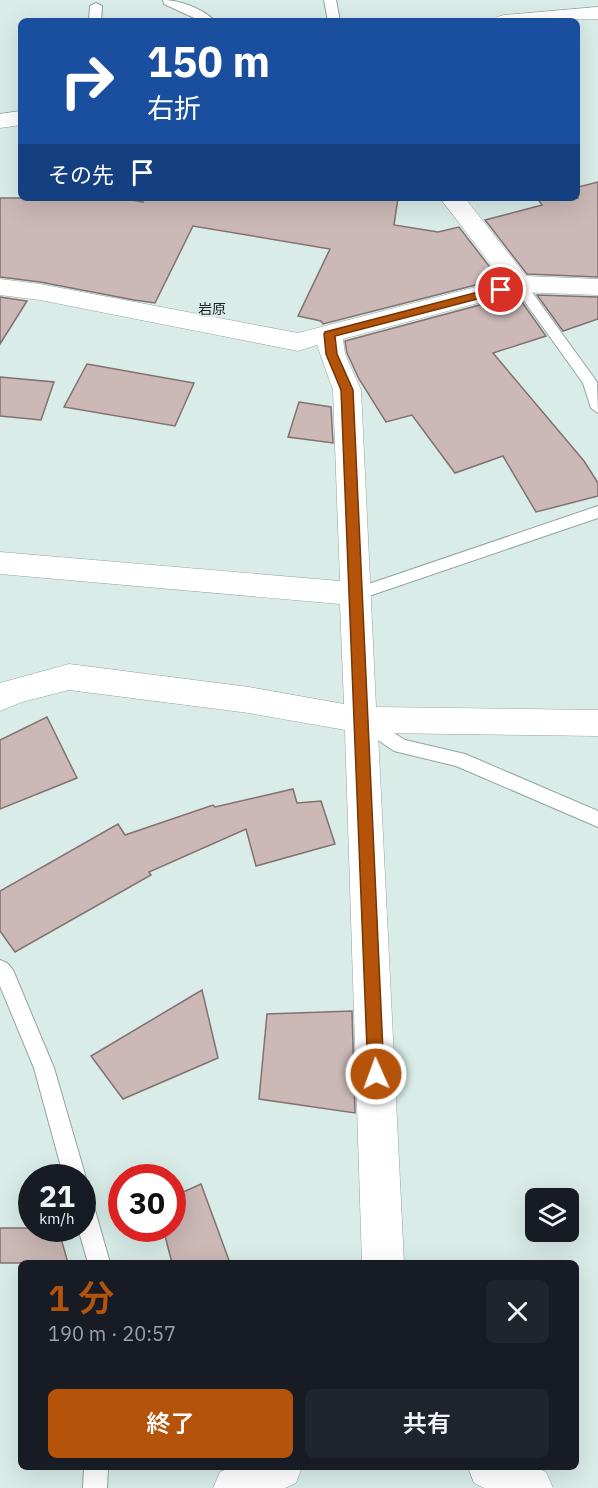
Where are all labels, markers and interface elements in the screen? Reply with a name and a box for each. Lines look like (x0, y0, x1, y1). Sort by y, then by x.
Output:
text: 150 m (147, 34, 270, 89)
icon: right (48, 42, 126, 120)
text: 右折 (147, 90, 201, 125)
icon: arrive (126, 156, 159, 189)
text: その先 (48, 160, 114, 189)
pin (475, 264, 526, 315)
icon: arrive (484, 273, 517, 306)
district label: 岩原 (198, 300, 226, 318)
position arrow (344, 1042, 408, 1106)
speed limit sign: 30 (108, 1164, 186, 1242)
text: 21 (39, 1176, 75, 1215)
map controls (525, 1188, 579, 1242)
button: layers (525, 1188, 579, 1242)
text: km/h (39, 1209, 75, 1228)
text: 1 分 (48, 1274, 114, 1321)
button: close (486, 1280, 549, 1343)
text: 190 m · 20:57 (48, 1320, 176, 1347)
button: 終了 (48, 1389, 293, 1458)
button: 共有 (305, 1389, 549, 1458)

